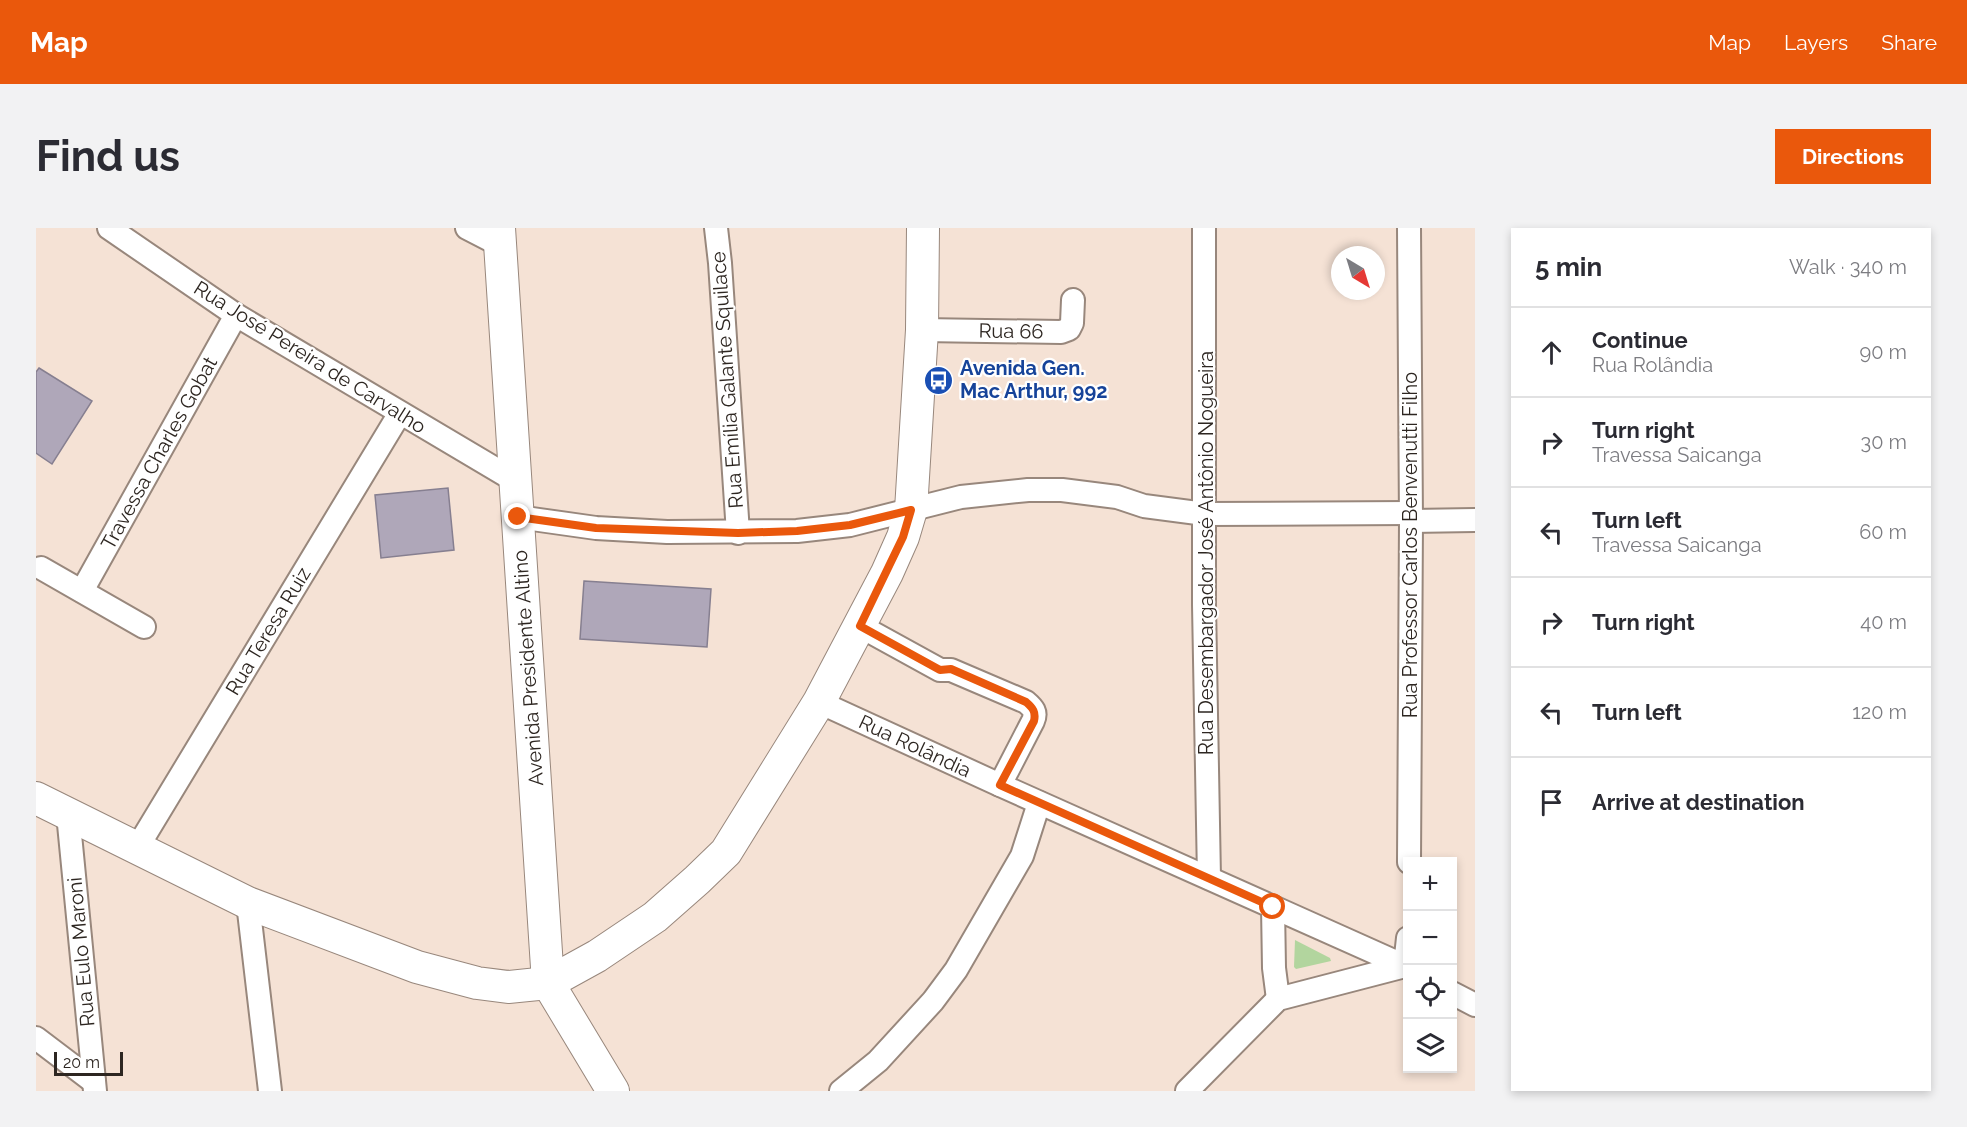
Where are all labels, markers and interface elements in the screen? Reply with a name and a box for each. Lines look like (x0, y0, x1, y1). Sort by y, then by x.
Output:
text: Map (30, 26, 88, 59)
text: Map (1708, 30, 1751, 55)
text: Layers (1784, 30, 1848, 55)
text: Share (1881, 30, 1937, 55)
button: Directions (1775, 129, 1931, 184)
text: Find us (36, 132, 180, 181)
north arrow (1331, 246, 1385, 300)
street label: Rua Emília Galante Squilace (706, 250, 748, 509)
text: 5 min (1535, 252, 1602, 282)
text: Walk · 340 m (1789, 255, 1907, 279)
street label: Rua José Pereira de Carvalho (190, 276, 431, 439)
street label: Rua 66 (978, 318, 1044, 344)
text: Continue (1592, 327, 1688, 353)
icon: ahead (1535, 336, 1568, 369)
text: 90 m (1860, 340, 1907, 364)
street label: Rua Desembargador José Antônio Nogueira (1194, 351, 1218, 755)
street label: Travessa Charles Gobat (96, 352, 222, 554)
text: Rua Rolândia (1592, 353, 1713, 377)
place label: Avenida Gen. Mac Arthur, 992 (960, 356, 1107, 403)
bus stop icon: Avenida Gen. Mac Arthur, 992 (923, 364, 955, 396)
street label: Rua Professor Carlos Benvenutti Filho (1398, 372, 1422, 718)
text: Turn right (1592, 417, 1695, 443)
icon: right (1535, 426, 1568, 459)
text: 30 m (1861, 430, 1907, 454)
text: Travessa Saicanga (1592, 443, 1762, 467)
route end (504, 503, 530, 529)
text: Turn left (1592, 507, 1682, 533)
icon: left (1535, 516, 1568, 549)
text: 60 m (1859, 520, 1907, 544)
text: Travessa Saicanga (1592, 533, 1762, 557)
street label: Avenida Presidente Altino (508, 549, 548, 787)
street label: Rua Teresa Ruiz (220, 563, 316, 699)
icon: right (1535, 606, 1568, 639)
text: Turn right (1592, 609, 1695, 635)
text: 40 m (1860, 610, 1907, 634)
icon: left (1535, 696, 1568, 729)
text: Turn left (1592, 699, 1682, 725)
text: 120 m (1852, 700, 1907, 724)
street label: Rua Rolândia (855, 710, 975, 782)
icon: arrive (1535, 786, 1568, 819)
text: Arrive at destination (1592, 789, 1805, 815)
map controls (1403, 857, 1457, 1073)
button: + (1403, 857, 1457, 911)
street label: Rua Eulo Maroni (63, 876, 99, 1028)
route start (1259, 893, 1285, 919)
button: − (1403, 911, 1457, 965)
button: locate (1403, 965, 1457, 1019)
button: layers (1403, 1019, 1457, 1073)
scale bar (54, 1049, 123, 1076)
text: 20 m (63, 1053, 100, 1072)

